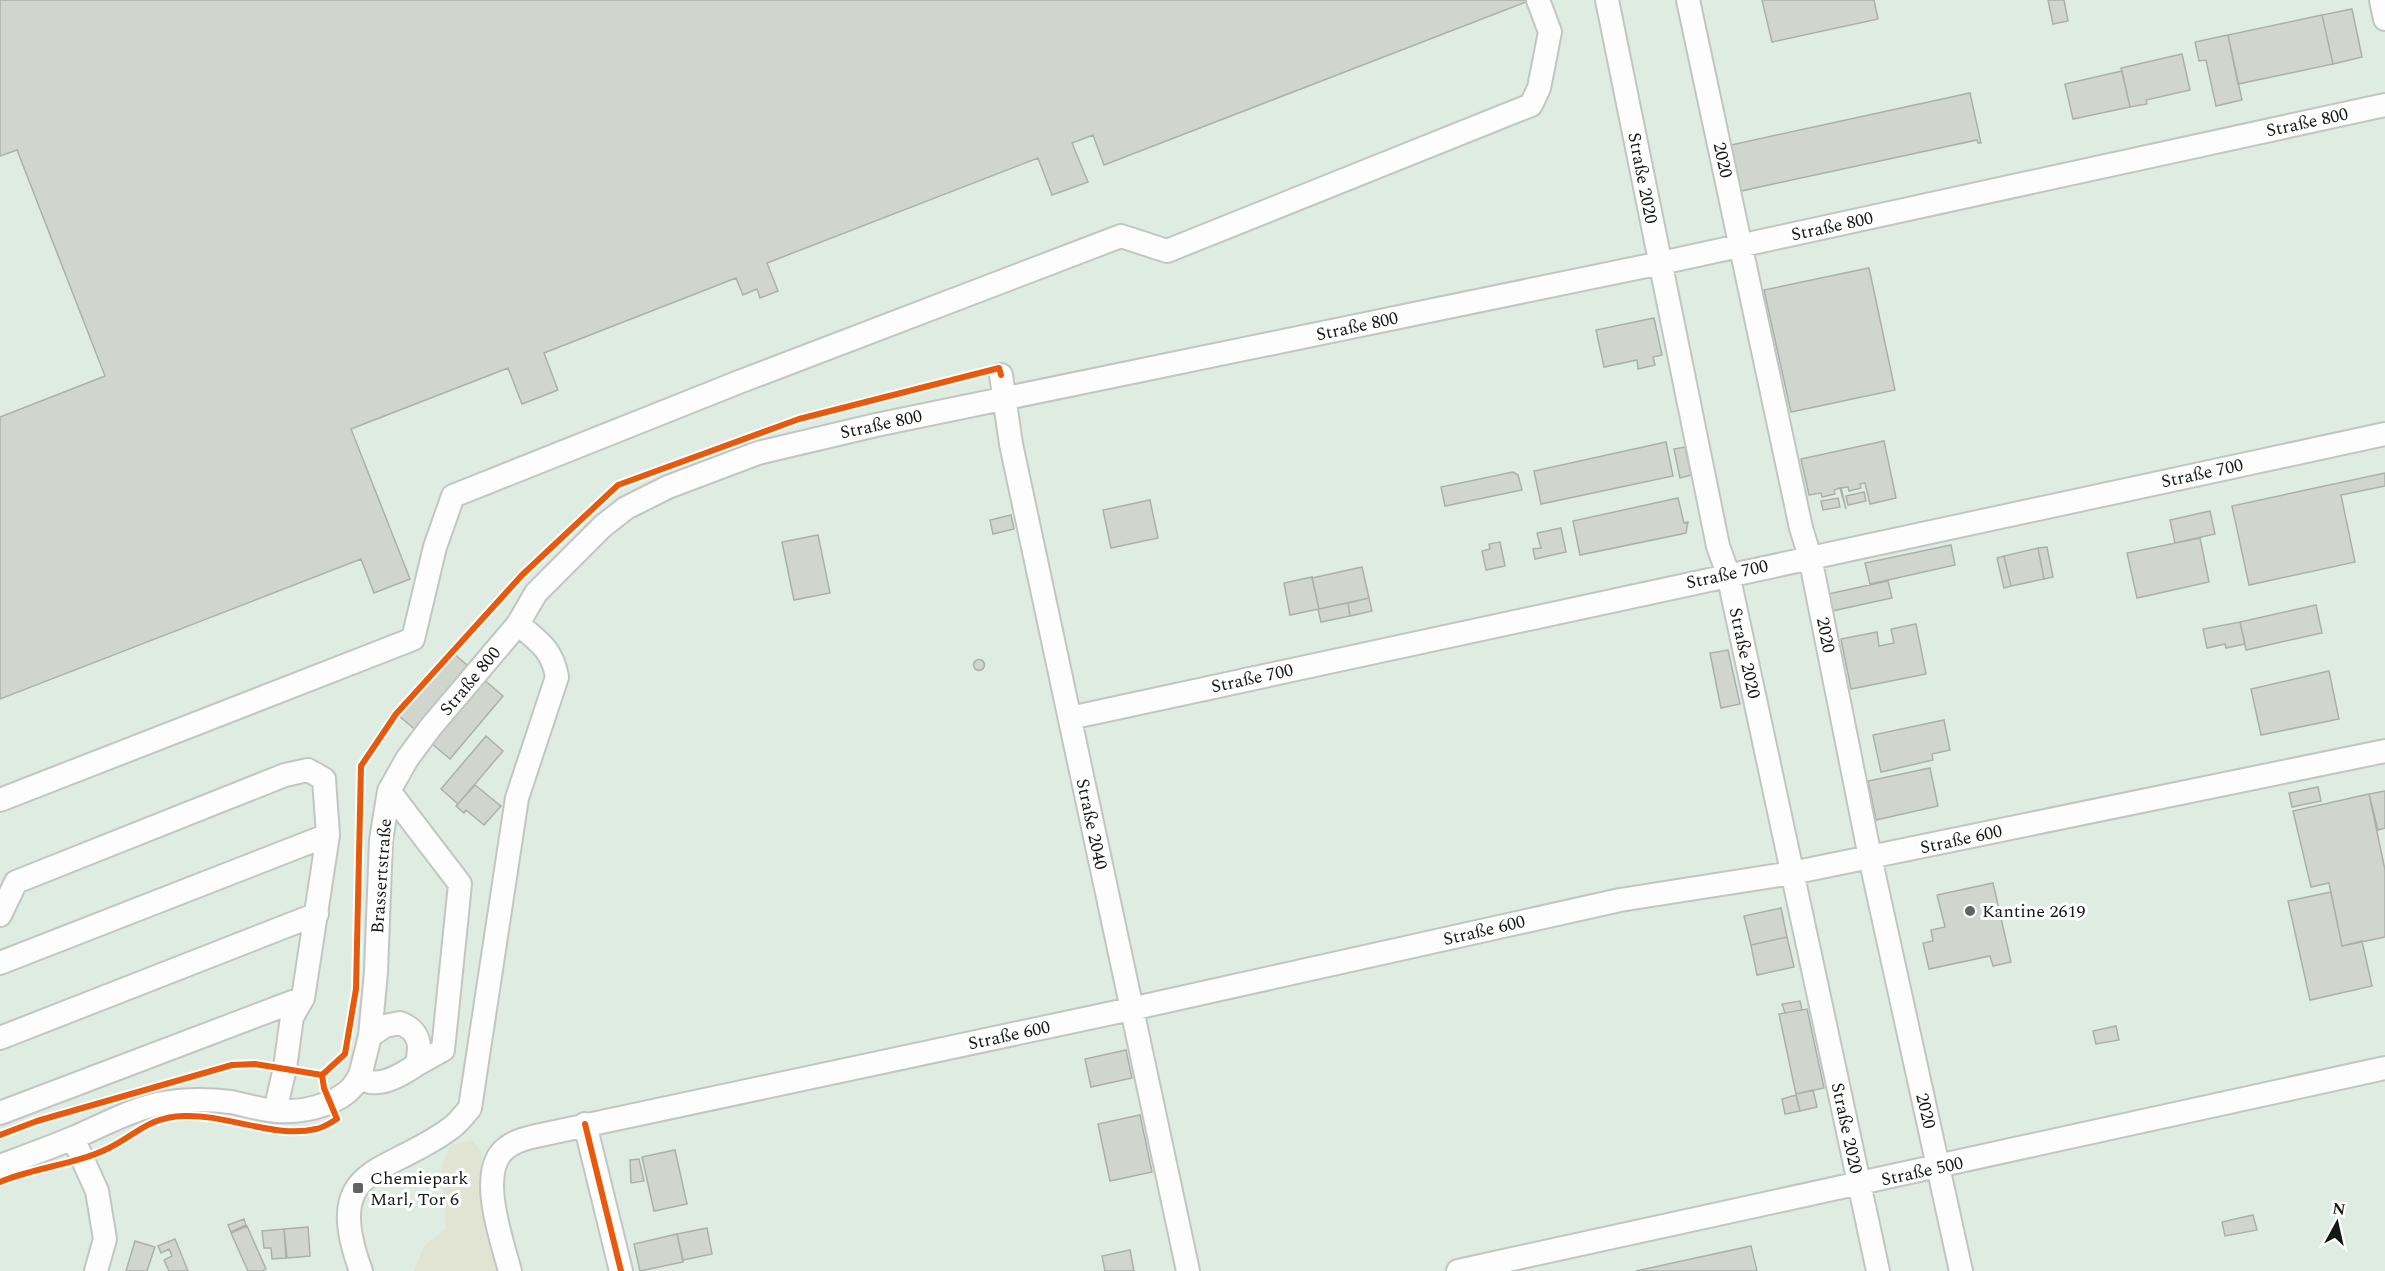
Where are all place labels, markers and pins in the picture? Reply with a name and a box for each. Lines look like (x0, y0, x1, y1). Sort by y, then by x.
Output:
place label: Kantine 2619 (1982, 898, 2086, 925)
marker: Kantine 2619 (1963, 904, 1977, 918)
place label: Chemiepark Marl, Tor 6 (370, 1165, 468, 1213)
marker: Chemiepark Marl, Tor 6 (351, 1181, 365, 1195)

